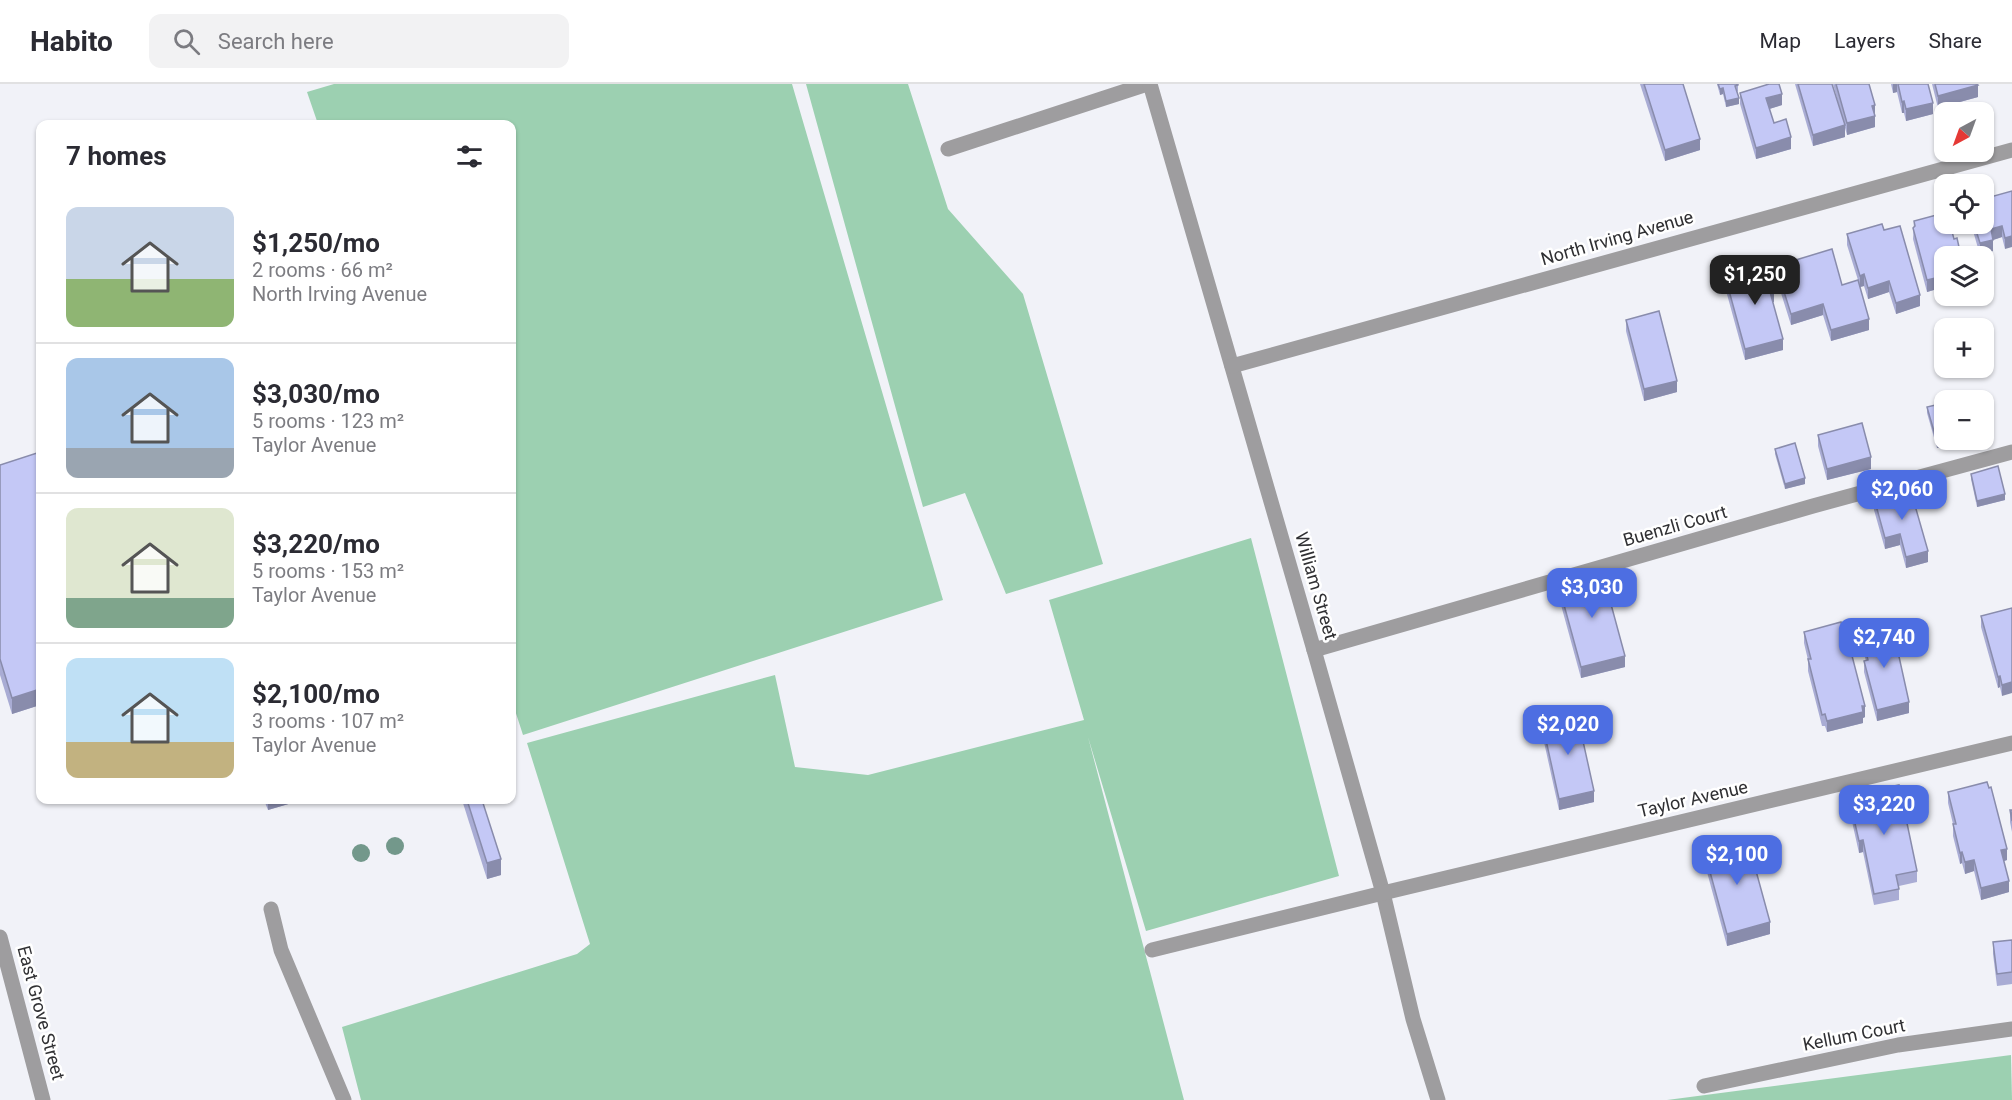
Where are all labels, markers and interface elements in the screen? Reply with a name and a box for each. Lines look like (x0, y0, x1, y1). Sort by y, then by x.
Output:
search box (149, 14, 569, 68)
text: Habito (30, 25, 113, 58)
icon: search (170, 25, 203, 58)
text: Search here (218, 29, 334, 54)
text: Map (1759, 29, 1801, 53)
text: Layers (1834, 29, 1895, 53)
text: Share (1928, 29, 1982, 53)
north arrow (1934, 102, 1994, 162)
map controls (1934, 102, 1994, 450)
icon: filters (453, 140, 486, 173)
text: 7 homes (66, 141, 167, 171)
button: locate (1934, 174, 1994, 234)
street label: North Irving Avenue (1538, 206, 1695, 269)
text: $1,250/mo (252, 228, 380, 258)
icon: home (114, 231, 186, 303)
button: layers (1934, 246, 1994, 306)
pin: $1,250 (1706, 255, 1804, 306)
text: 2 rooms · 66 m² (252, 258, 393, 282)
text: $1,250 (1724, 262, 1786, 286)
text: North Irving Avenue (252, 282, 427, 306)
button: + (1934, 318, 1994, 378)
text: $3,030/mo (252, 379, 380, 409)
icon: home (114, 382, 186, 454)
button: − (1934, 390, 1994, 450)
text: 5 rooms · 123 m² (252, 409, 404, 433)
text: Taylor Avenue (252, 433, 376, 457)
pin: $2,060 (1853, 470, 1951, 521)
text: $2,060 (1871, 477, 1933, 501)
street label: Buenzli Court (1620, 501, 1729, 550)
text: $3,220/mo (252, 529, 380, 559)
street label: William Street (1291, 530, 1342, 642)
icon: home (114, 532, 186, 604)
text: 5 rooms · 153 m² (252, 559, 404, 583)
pin: $3,030 (1543, 568, 1641, 619)
text: $3,030 (1561, 575, 1623, 599)
text: Taylor Avenue (252, 583, 376, 607)
pin: $2,740 (1835, 618, 1933, 669)
text: $2,740 (1853, 625, 1915, 649)
text: $2,100/mo (252, 679, 380, 709)
icon: home (114, 682, 186, 754)
pin: $2,020 (1519, 705, 1617, 756)
text: 3 rooms · 107 m² (252, 709, 404, 733)
text: $2,020 (1537, 712, 1599, 736)
text: Taylor Avenue (252, 733, 376, 757)
street label: Taylor Avenue (1636, 776, 1750, 821)
pin: $3,220 (1835, 785, 1933, 836)
text: $3,220 (1853, 792, 1915, 816)
pin: $2,100 (1688, 835, 1786, 886)
text: $2,100 (1706, 842, 1768, 866)
street label: East Grove Street (13, 943, 70, 1082)
street label: Kellum Court (1801, 1014, 1907, 1055)

